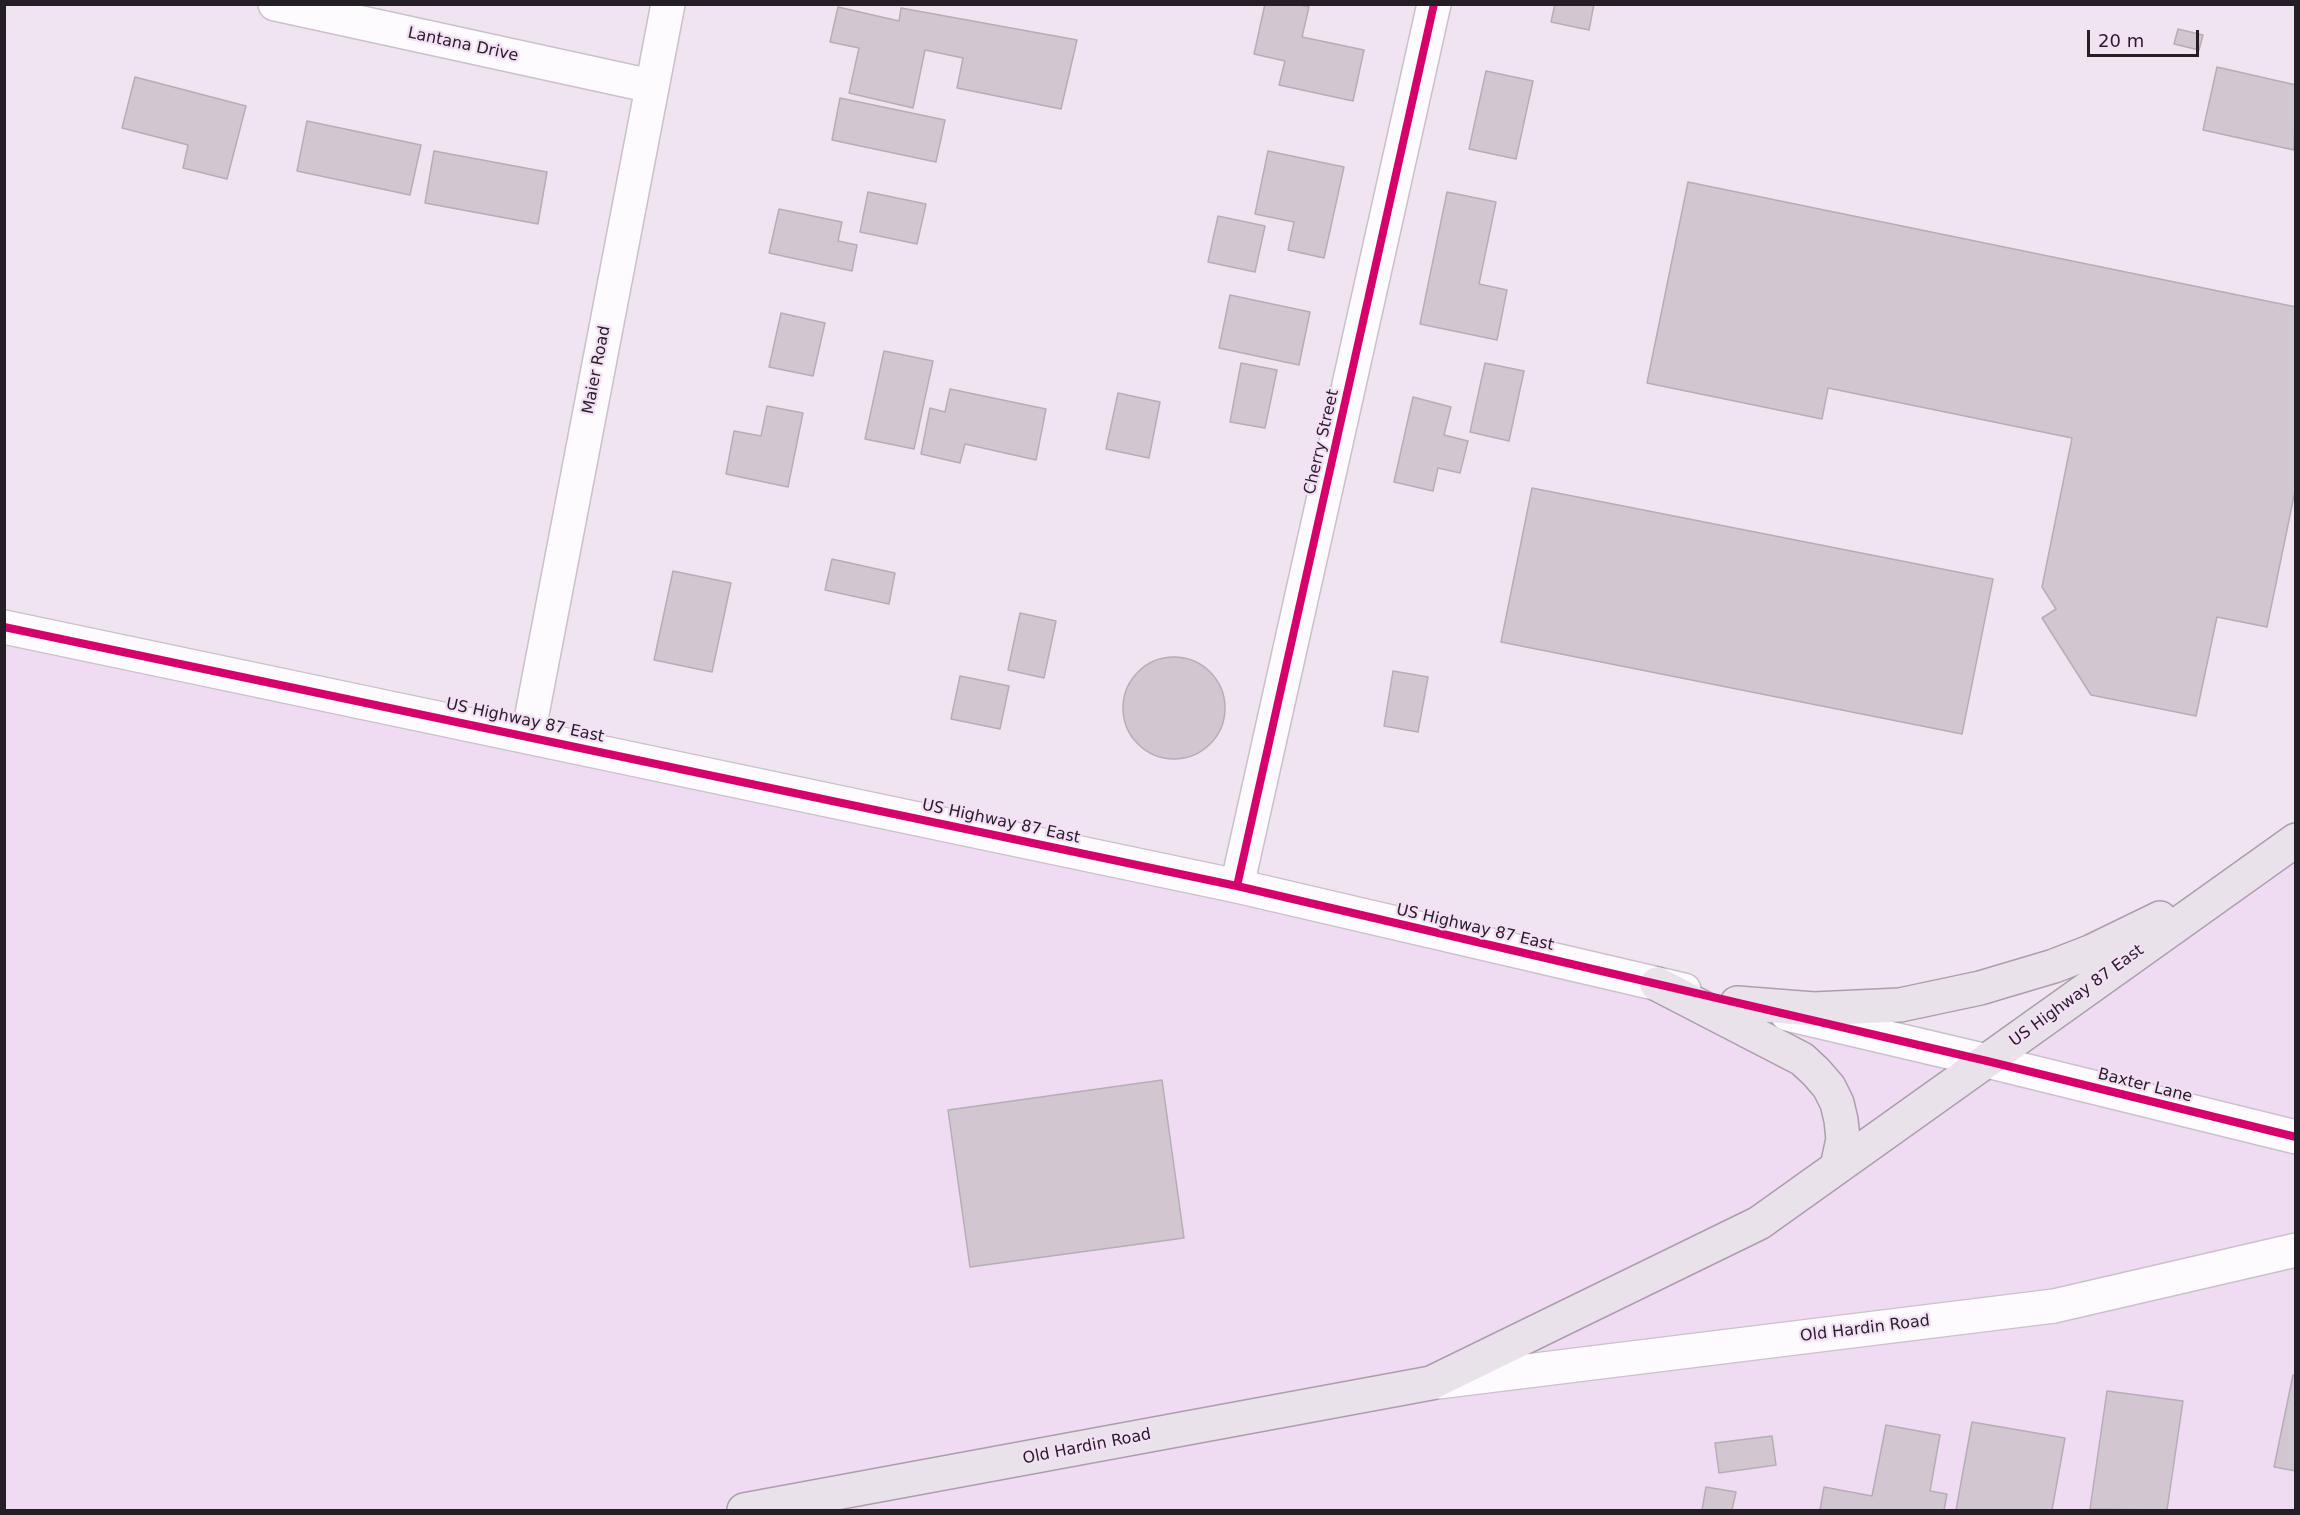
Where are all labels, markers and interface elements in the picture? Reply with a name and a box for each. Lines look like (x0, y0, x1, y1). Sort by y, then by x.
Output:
scale bar (2090, 18, 2202, 56)
street label: Lantana Drive (406, 24, 520, 66)
text: 20 m (2098, 30, 2144, 51)
street label: Maier Road (579, 324, 615, 416)
street label: Cherry Street (1301, 388, 1343, 496)
street label: US Highway 87 East (444, 695, 606, 747)
street label: US Highway 87 East (920, 796, 1082, 848)
street label: US Highway 87 East (1394, 901, 1556, 955)
street label: US Highway 87 East (2006, 941, 2148, 1051)
street label: Baxter Lane (2096, 1065, 2194, 1107)
street label: Old Hardin Road (1799, 1312, 1931, 1346)
street label: Old Hardin Road (1021, 1425, 1153, 1469)

